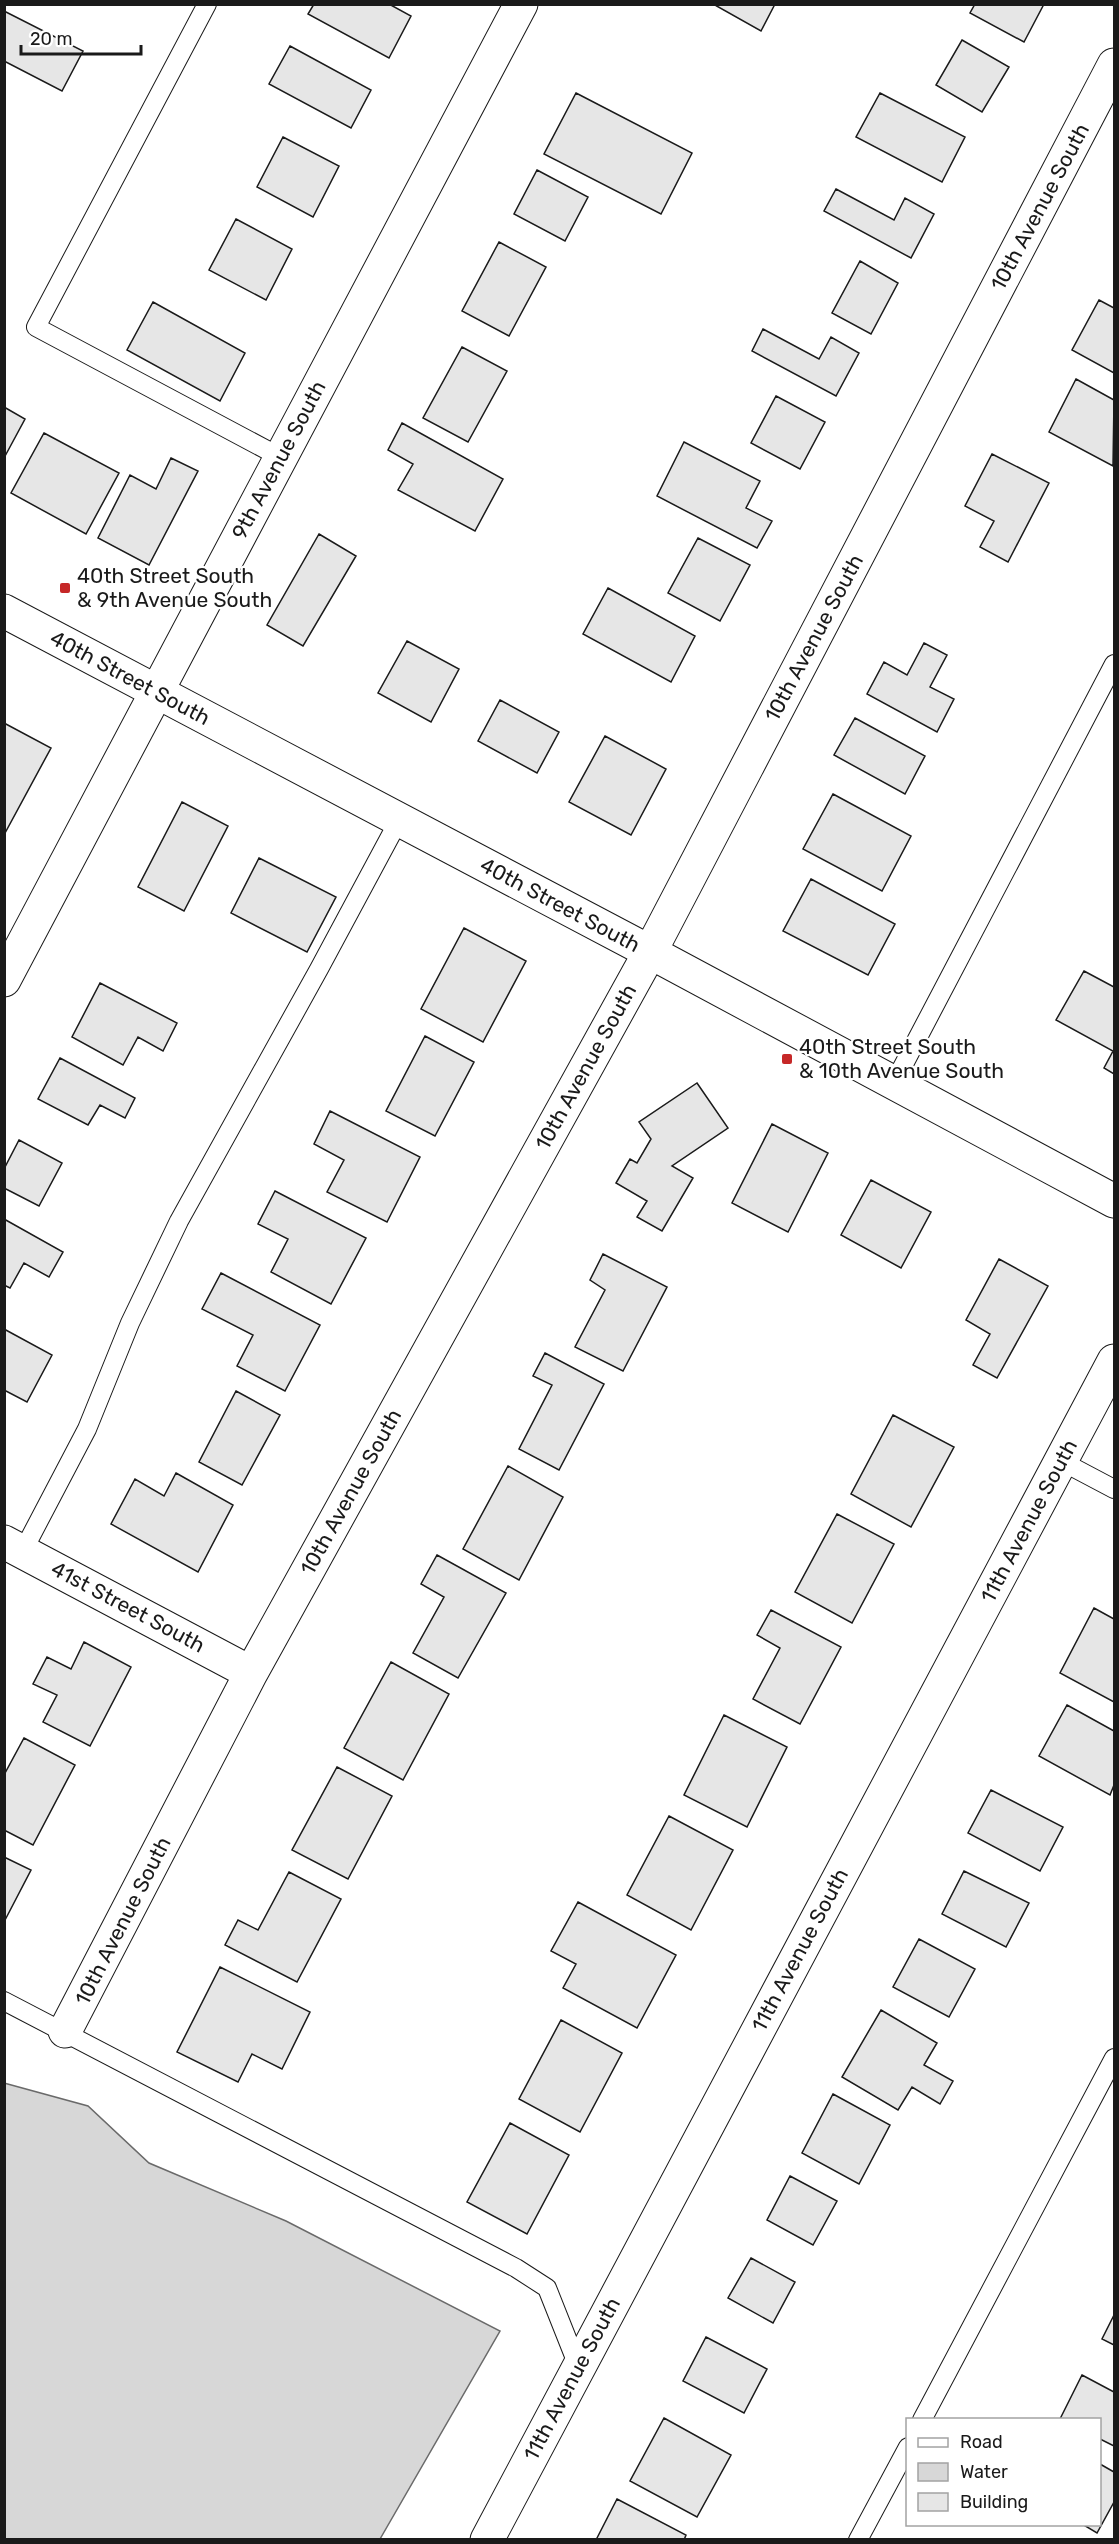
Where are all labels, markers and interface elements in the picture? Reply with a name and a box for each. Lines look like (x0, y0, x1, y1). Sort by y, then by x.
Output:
scale bar (21, 18, 141, 56)
text: 20 m (30, 28, 72, 50)
street label: 10th Avenue South (985, 119, 1094, 294)
street label: 9th Avenue South (226, 376, 331, 543)
street label: 10th Avenue South (759, 550, 868, 725)
place label: 40th Street South & 9th Avenue South (77, 563, 272, 612)
marker: 40th Street South & 9th Avenue South (58, 581, 72, 595)
street label: 40th Street South (46, 625, 214, 730)
street label: 40th Street South (476, 852, 644, 957)
street label: 10th Avenue South (530, 980, 641, 1154)
place label: 40th Street South & 10th Avenue South (799, 1034, 1004, 1083)
marker: 40th Street South & 10th Avenue South (780, 1052, 794, 1066)
street label: 10th Avenue South (295, 1405, 406, 1579)
street label: 11th Avenue South (975, 1435, 1082, 1607)
street label: 41st Street South (47, 1556, 209, 1658)
street label: 10th Avenue South (69, 1833, 176, 2009)
street label: 11th Avenue South (746, 1864, 853, 2036)
street label: 11th Avenue South (518, 2293, 625, 2465)
legend (906, 2418, 1101, 2526)
text: Road (960, 2431, 1003, 2453)
text: Water (960, 2461, 1008, 2483)
text: Building (960, 2491, 1028, 2513)

